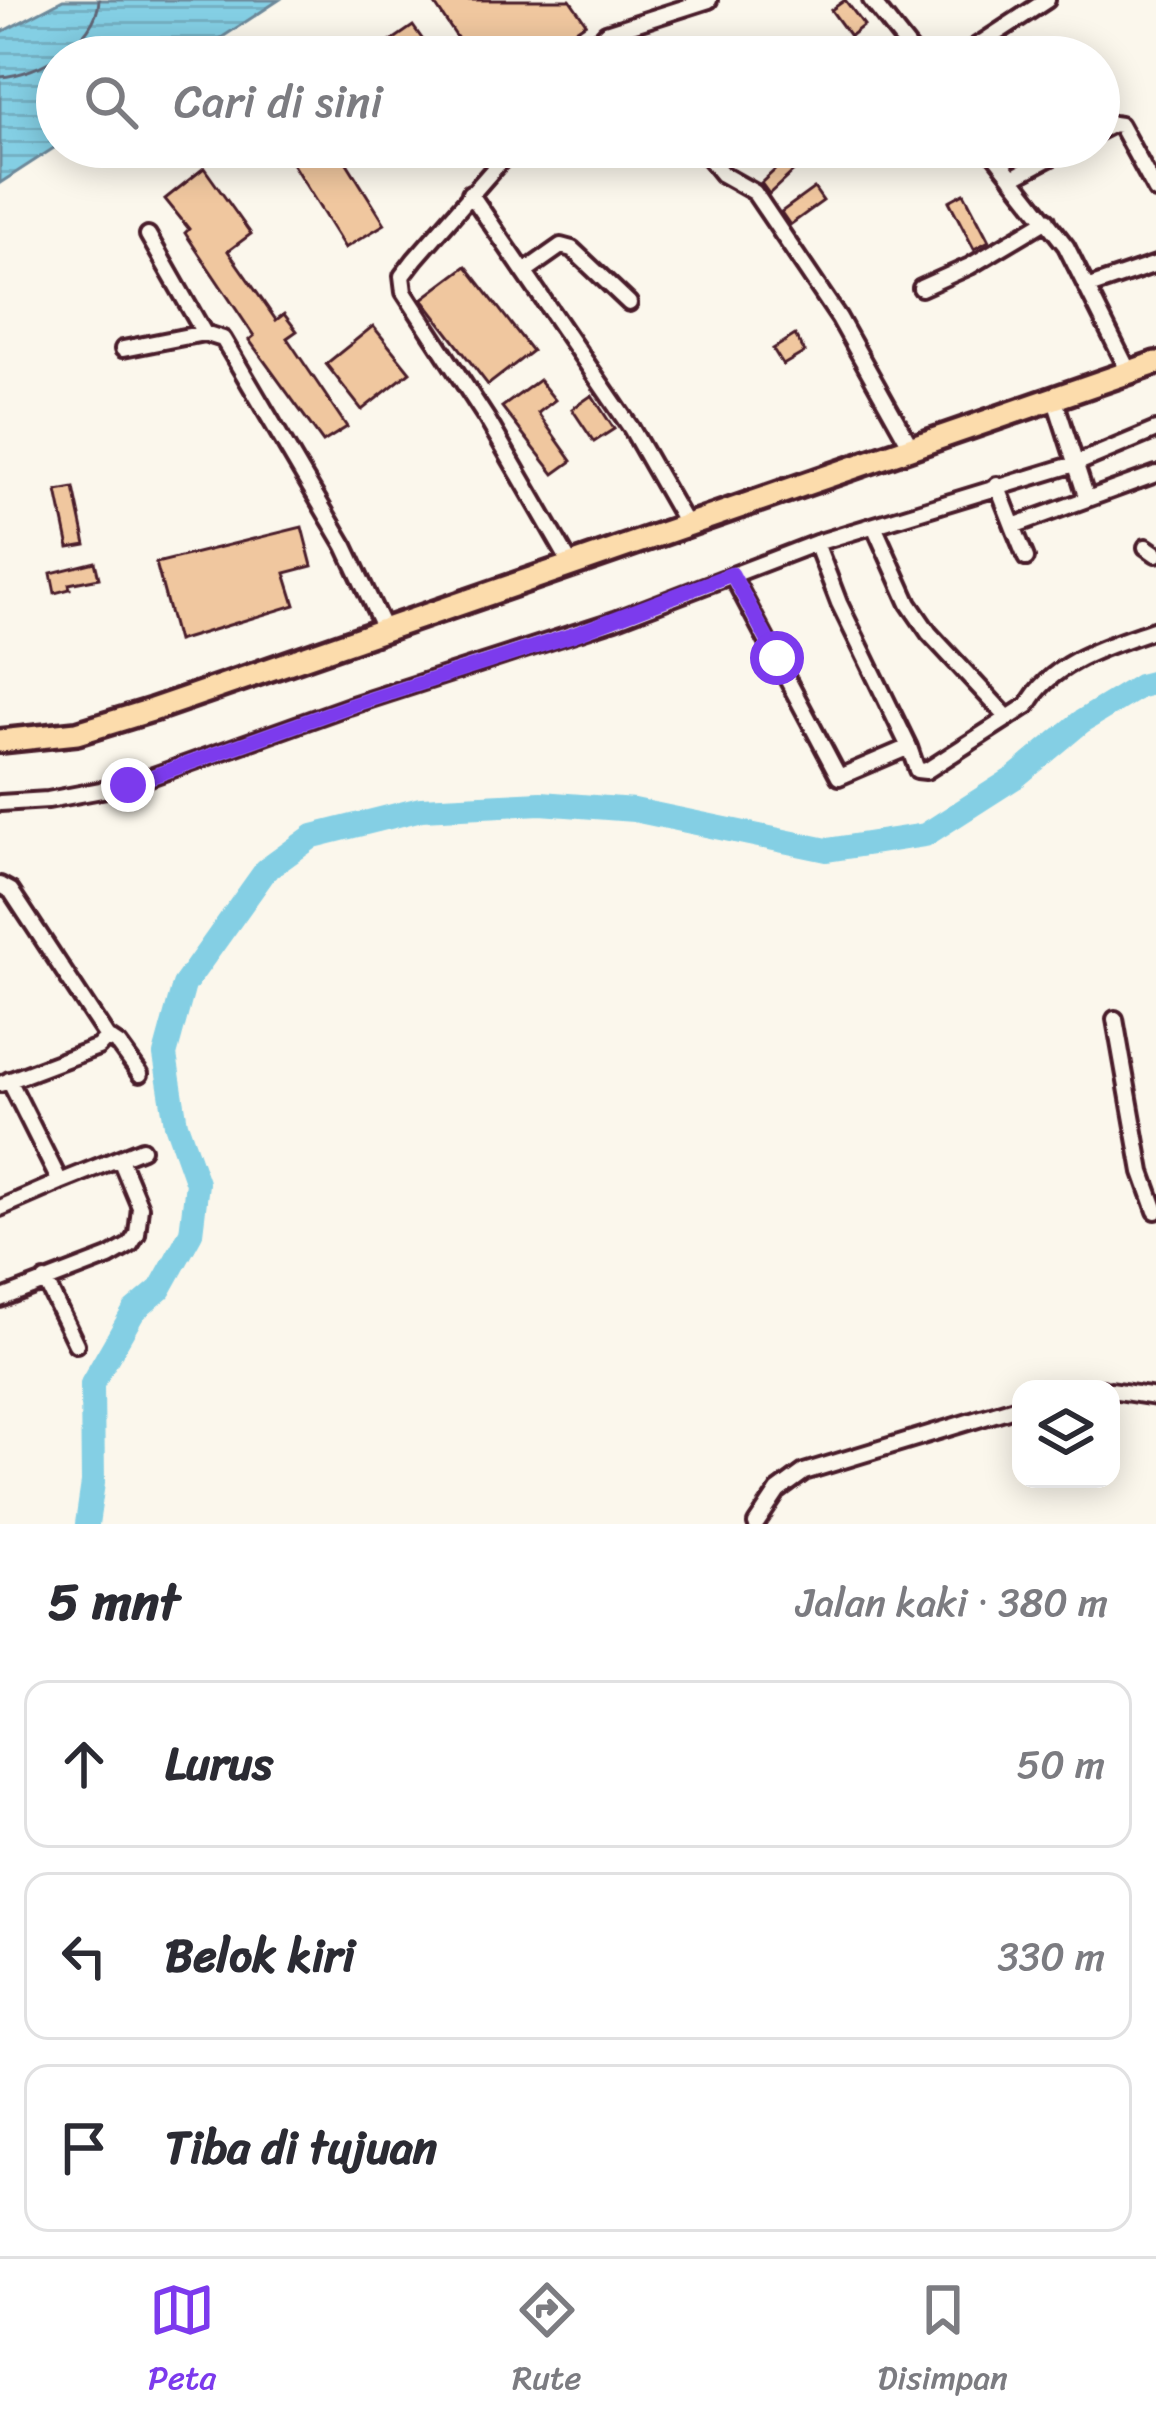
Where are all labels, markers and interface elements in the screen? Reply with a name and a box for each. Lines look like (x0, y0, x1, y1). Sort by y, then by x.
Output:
search box (36, 36, 1120, 168)
text: Cari di sini (174, 62, 383, 142)
icon: search (78, 69, 144, 135)
route start (750, 631, 804, 685)
route end (101, 758, 155, 812)
map controls (1012, 1380, 1120, 1488)
button: layers (1012, 1380, 1120, 1488)
text: 5 mnt (48, 1557, 180, 1647)
text: Jalan kaki · 380 m (796, 1568, 1108, 1637)
text: Lurus (165, 1724, 273, 1804)
text: 50 m (1016, 1730, 1105, 1799)
icon: ahead (51, 1731, 117, 1797)
text: Belok kiri (165, 1916, 355, 1996)
text: 330 m (997, 1922, 1105, 1991)
icon: left (51, 1923, 117, 1989)
text: Tiba di tujuan (165, 2108, 437, 2188)
icon: arrive (51, 2115, 117, 2181)
tab: Peta (148, 2277, 216, 2407)
tab: Rute (512, 2277, 581, 2407)
tab: Disimpan (878, 2277, 1008, 2407)

